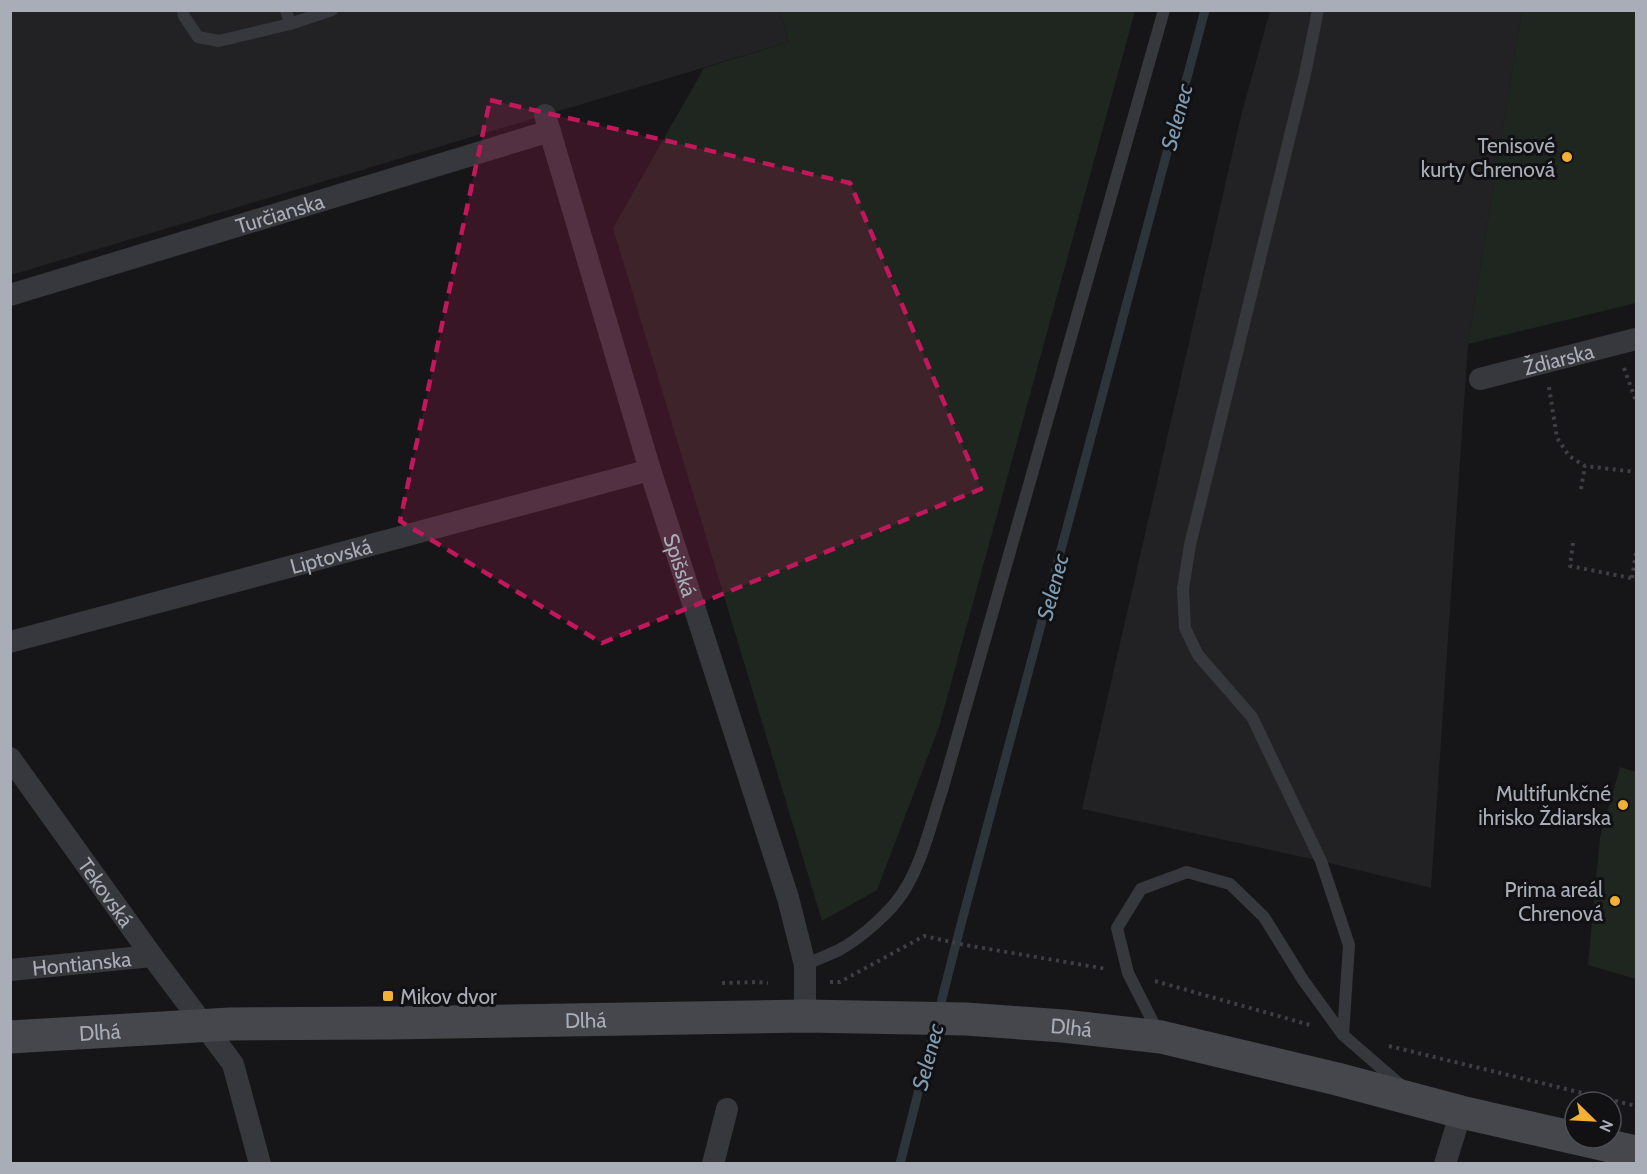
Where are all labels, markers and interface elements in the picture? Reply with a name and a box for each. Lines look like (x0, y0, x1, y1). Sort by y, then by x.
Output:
water label: Selenec (1155, 80, 1199, 153)
place label: Tenisové kurty Chrenová (1421, 133, 1555, 182)
marker: Tenisové kurty Chrenová (1560, 150, 1574, 164)
street label: Turčianska (233, 188, 327, 238)
street label: Ždiarska (1520, 338, 1596, 380)
street label: Spišská (659, 530, 703, 600)
street label: Liptovská (287, 533, 374, 579)
water label: Selenec (1031, 550, 1075, 623)
place label: Multifunkčné ihrisko Ždiarska (1478, 781, 1611, 830)
marker: Multifunkčné ihrisko Ždiarska (1616, 798, 1630, 812)
street label: Tekovská (73, 853, 139, 931)
place label: Prima areál Chrenová (1505, 877, 1603, 926)
marker: Prima areál Chrenová (1608, 894, 1622, 908)
street label: Hontianska (31, 946, 132, 980)
place label: Mikov dvor (400, 984, 497, 1009)
marker: Mikov dvor (381, 989, 395, 1003)
street label: Dlhá (565, 1007, 607, 1033)
street label: Dlhá (1050, 1013, 1093, 1042)
street label: Dlhá (78, 1018, 121, 1045)
water label: Selenec (906, 1020, 950, 1093)
north arrow (1563, 1090, 1623, 1150)
text: N (1595, 1117, 1617, 1135)

